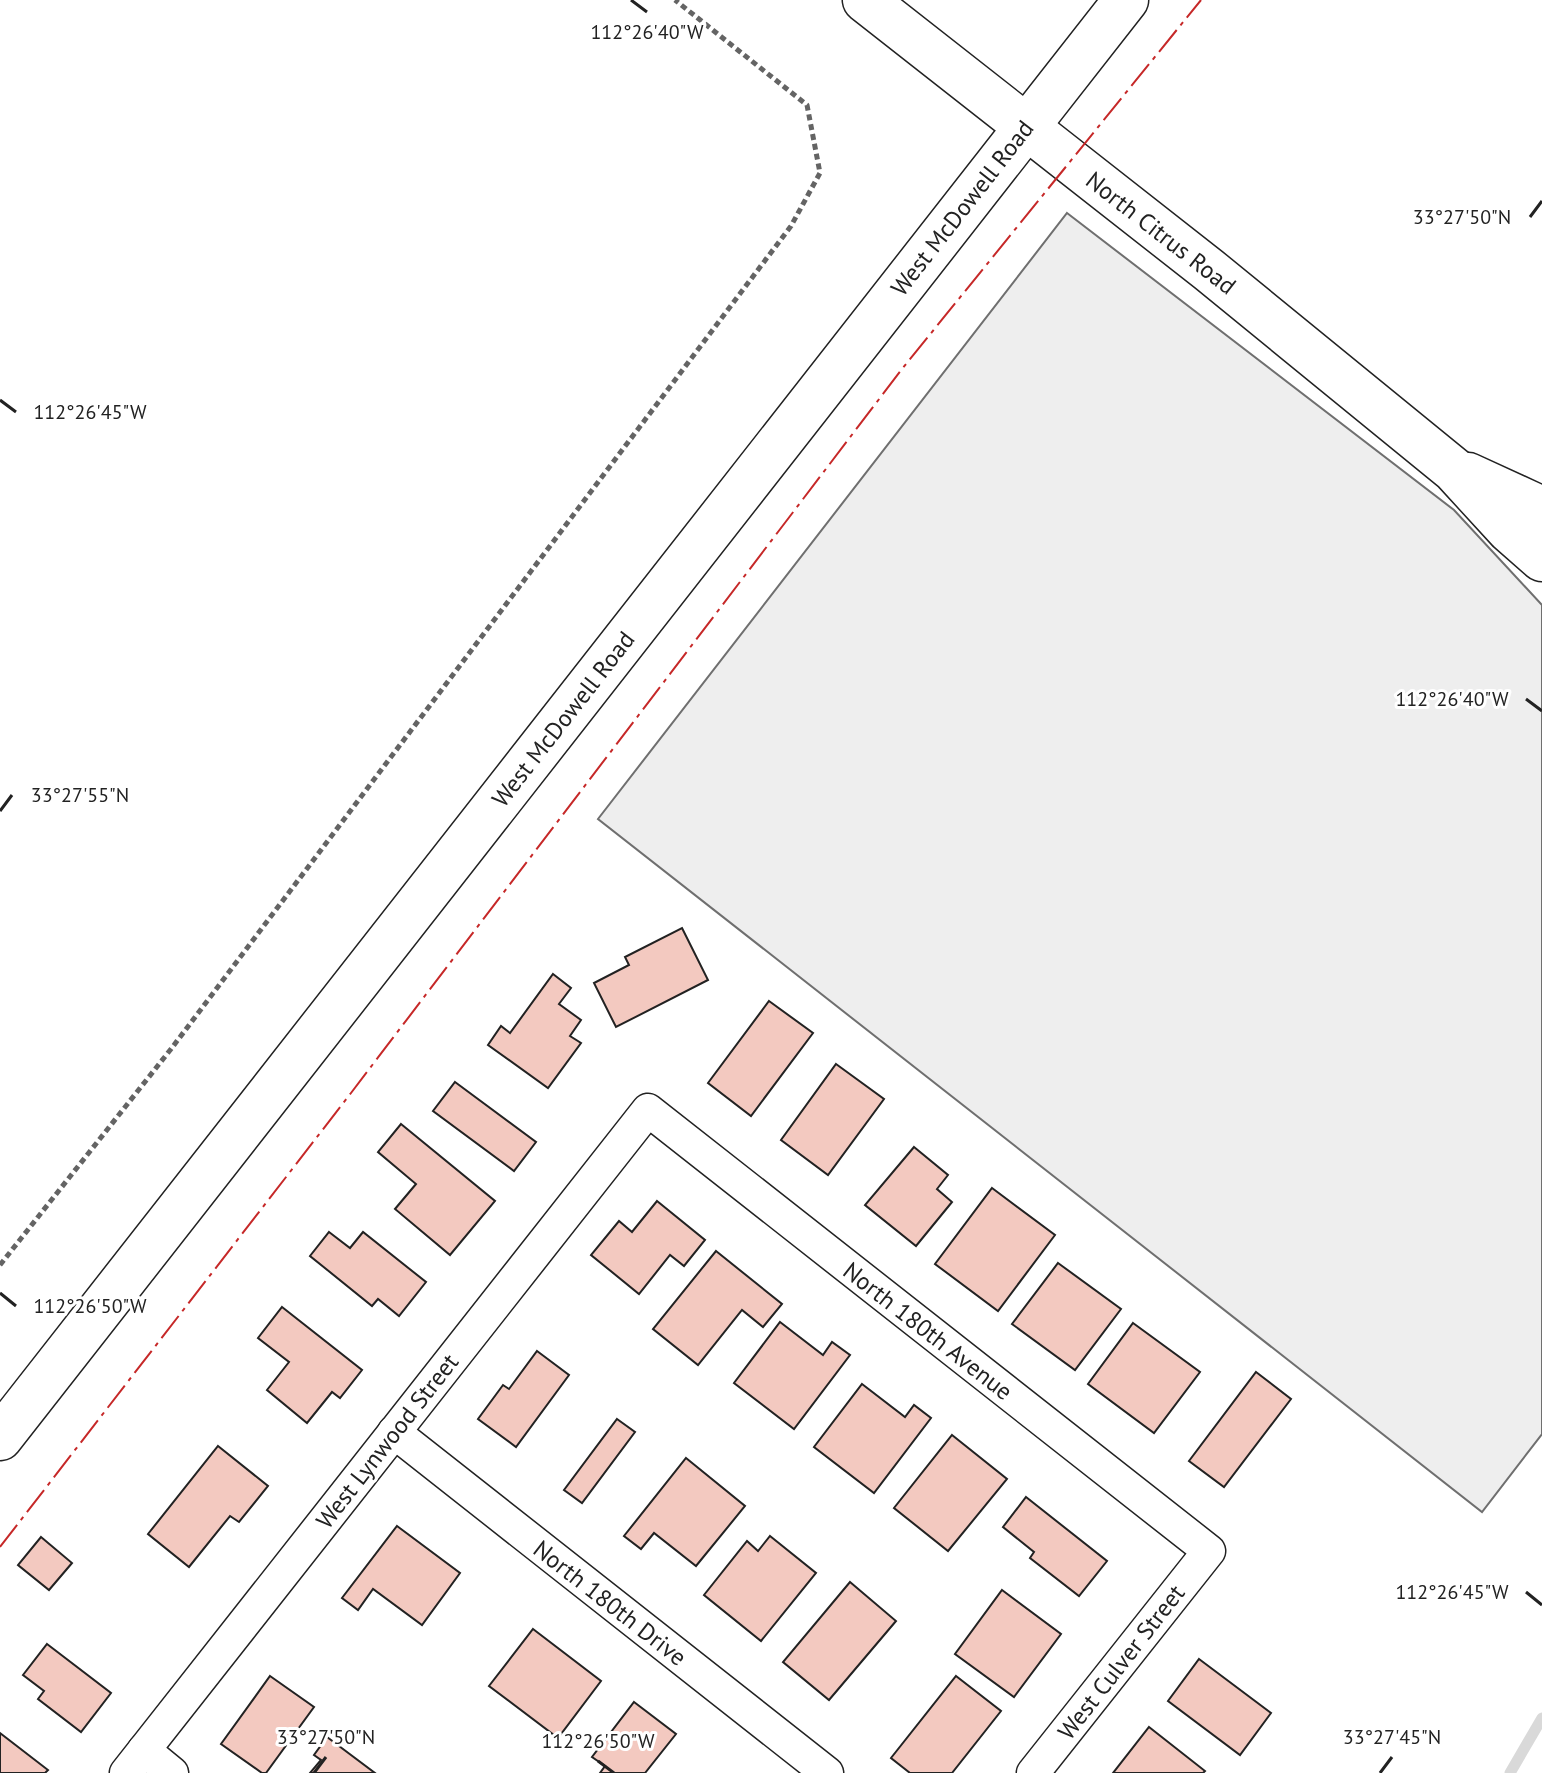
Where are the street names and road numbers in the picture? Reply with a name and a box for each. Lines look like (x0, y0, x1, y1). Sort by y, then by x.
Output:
street label: West McDowell Road (884, 114, 1040, 302)
street label: North Citrus Road (1080, 165, 1242, 301)
street label: West McDowell Road (485, 625, 641, 813)
street label: North 180th Avenue (837, 1255, 1019, 1407)
street label: West Lynwood Street (309, 1347, 465, 1535)
street label: North 180th Drive (527, 1533, 693, 1673)
street label: West Culver Street (1051, 1578, 1191, 1746)

